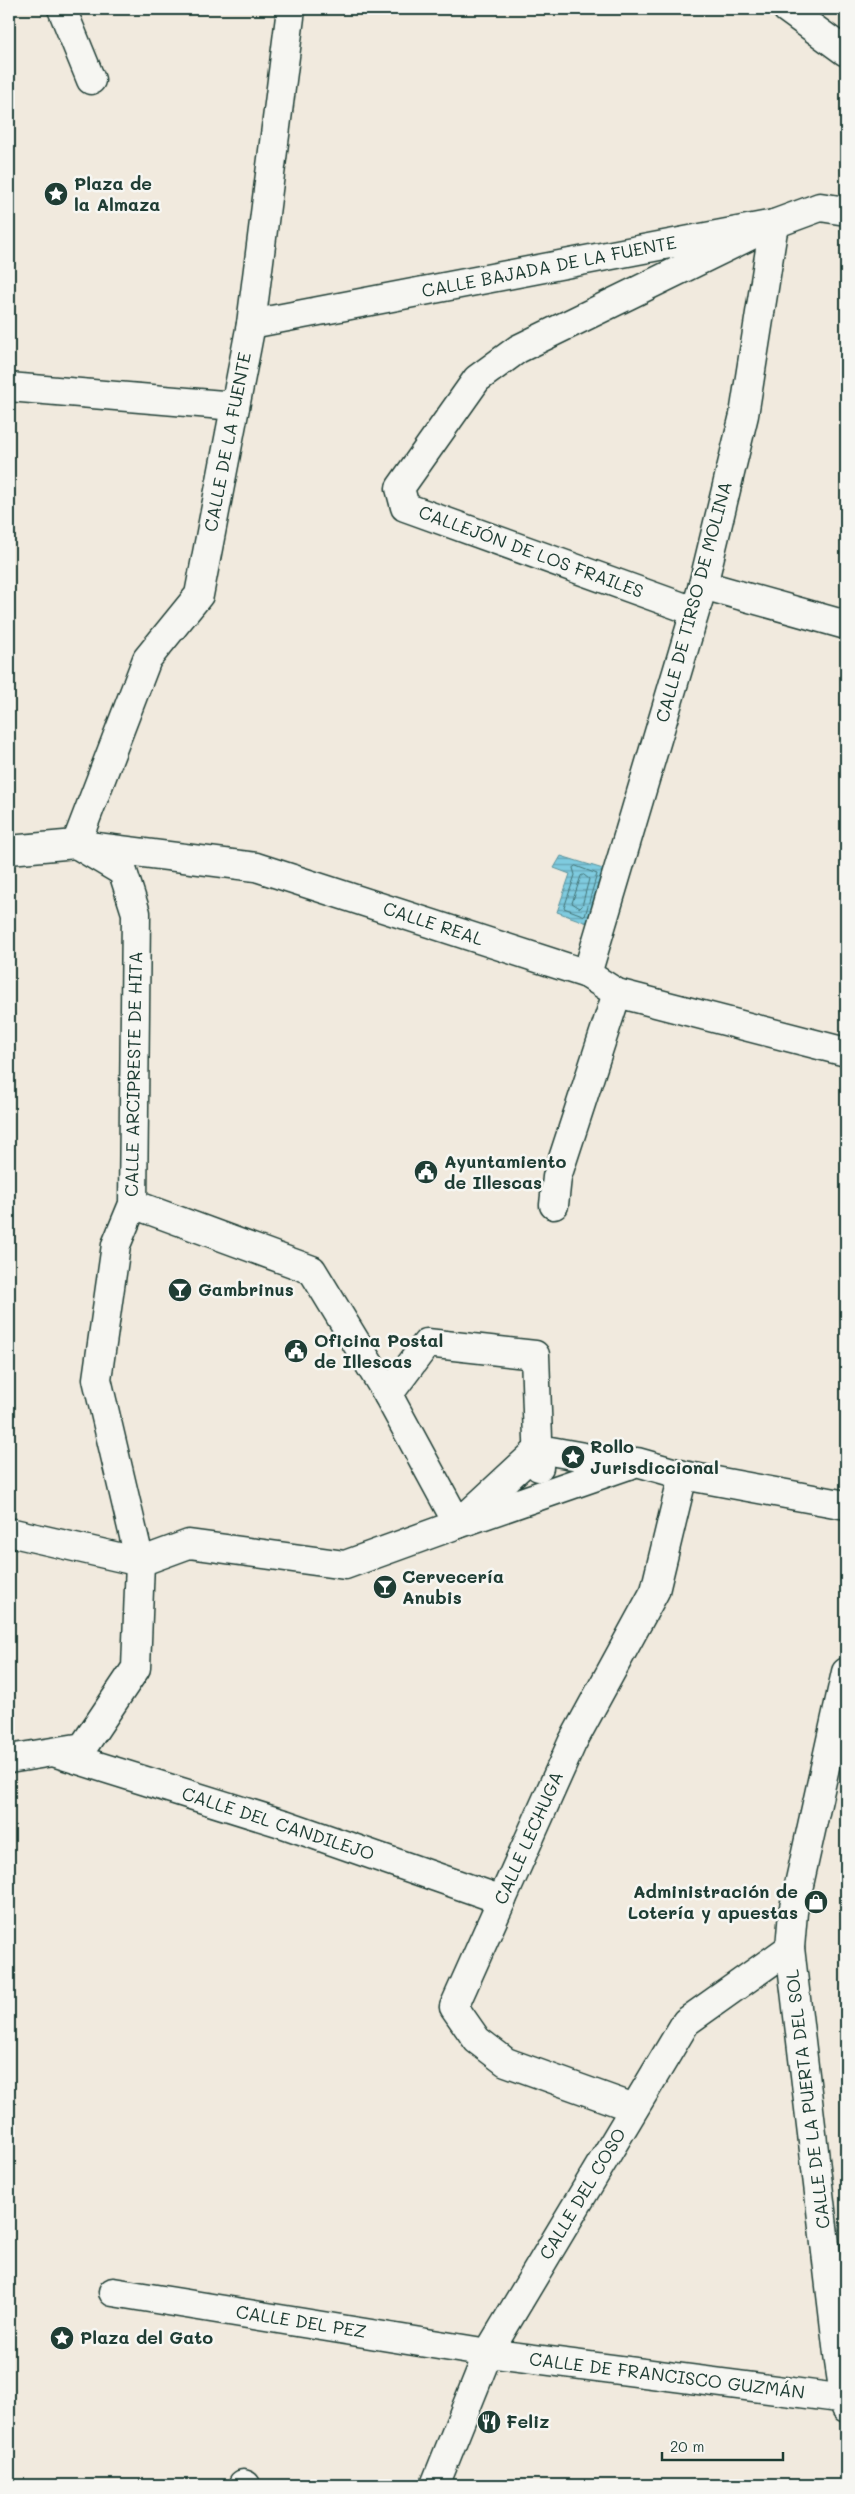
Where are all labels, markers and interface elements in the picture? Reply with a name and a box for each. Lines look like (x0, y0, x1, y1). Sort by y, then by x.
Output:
place label: Plaza de la Almaza (74, 171, 160, 216)
place icon: Plaza de la Almaza (43, 181, 69, 207)
street label: CALLE BAJADA DE LA FUENTE (419, 230, 678, 303)
street label: CALLE DE LA FUENTE (198, 350, 256, 534)
street label: CALLE DE TIRSO DE MOLINA (649, 479, 737, 725)
street label: CALLEJÓN DE LOS FRAILES (416, 499, 647, 603)
street label: CALLE REAL (380, 896, 487, 951)
street label: CALLE ARCIPRESTE DE HITA (119, 951, 147, 1197)
place label: Ayuntamiento de Illescas (444, 1149, 566, 1194)
public building icon: Ayuntamiento de Illescas (413, 1159, 439, 1185)
bar icon: Gambrinus (167, 1277, 193, 1303)
place label: Gambrinus (198, 1277, 294, 1301)
place label: Oficina Postal de Illescas (314, 1328, 443, 1373)
public building icon: Oficina Postal de Illescas (283, 1338, 309, 1364)
place label: Rollo Jurisdiccional (590, 1434, 719, 1479)
place icon: Rollo Jurisdiccional (560, 1444, 586, 1470)
place label: Cervecería Anubis (402, 1564, 504, 1609)
bar icon: Cervecería Anubis (372, 1574, 398, 1600)
street label: CALLE LECHUGA (488, 1767, 568, 1908)
street label: CALLE DEL CANDILEJO (179, 1781, 378, 1866)
place label: Administración de Lotería y apuestas (628, 1879, 798, 1924)
shop icon: Administración de Lotería y apuestas (803, 1889, 829, 1915)
street label: CALLE DE LA PUERTA DEL SOL (779, 1967, 835, 2230)
street label: CALLE DEL COSO (533, 2123, 631, 2264)
street label: CALLE DEL PEZ (234, 2299, 368, 2343)
place icon: Plaza del Gato (49, 2325, 75, 2351)
place label: Plaza del Gato (80, 2325, 213, 2349)
street label: CALLE DE FRANCISCO GUZMÁN (528, 2346, 806, 2404)
restaurant icon: Feliz (476, 2409, 502, 2435)
place label: Feliz (506, 2409, 549, 2433)
scale bar (662, 2429, 784, 2461)
text: 20 m (670, 2436, 704, 2456)

